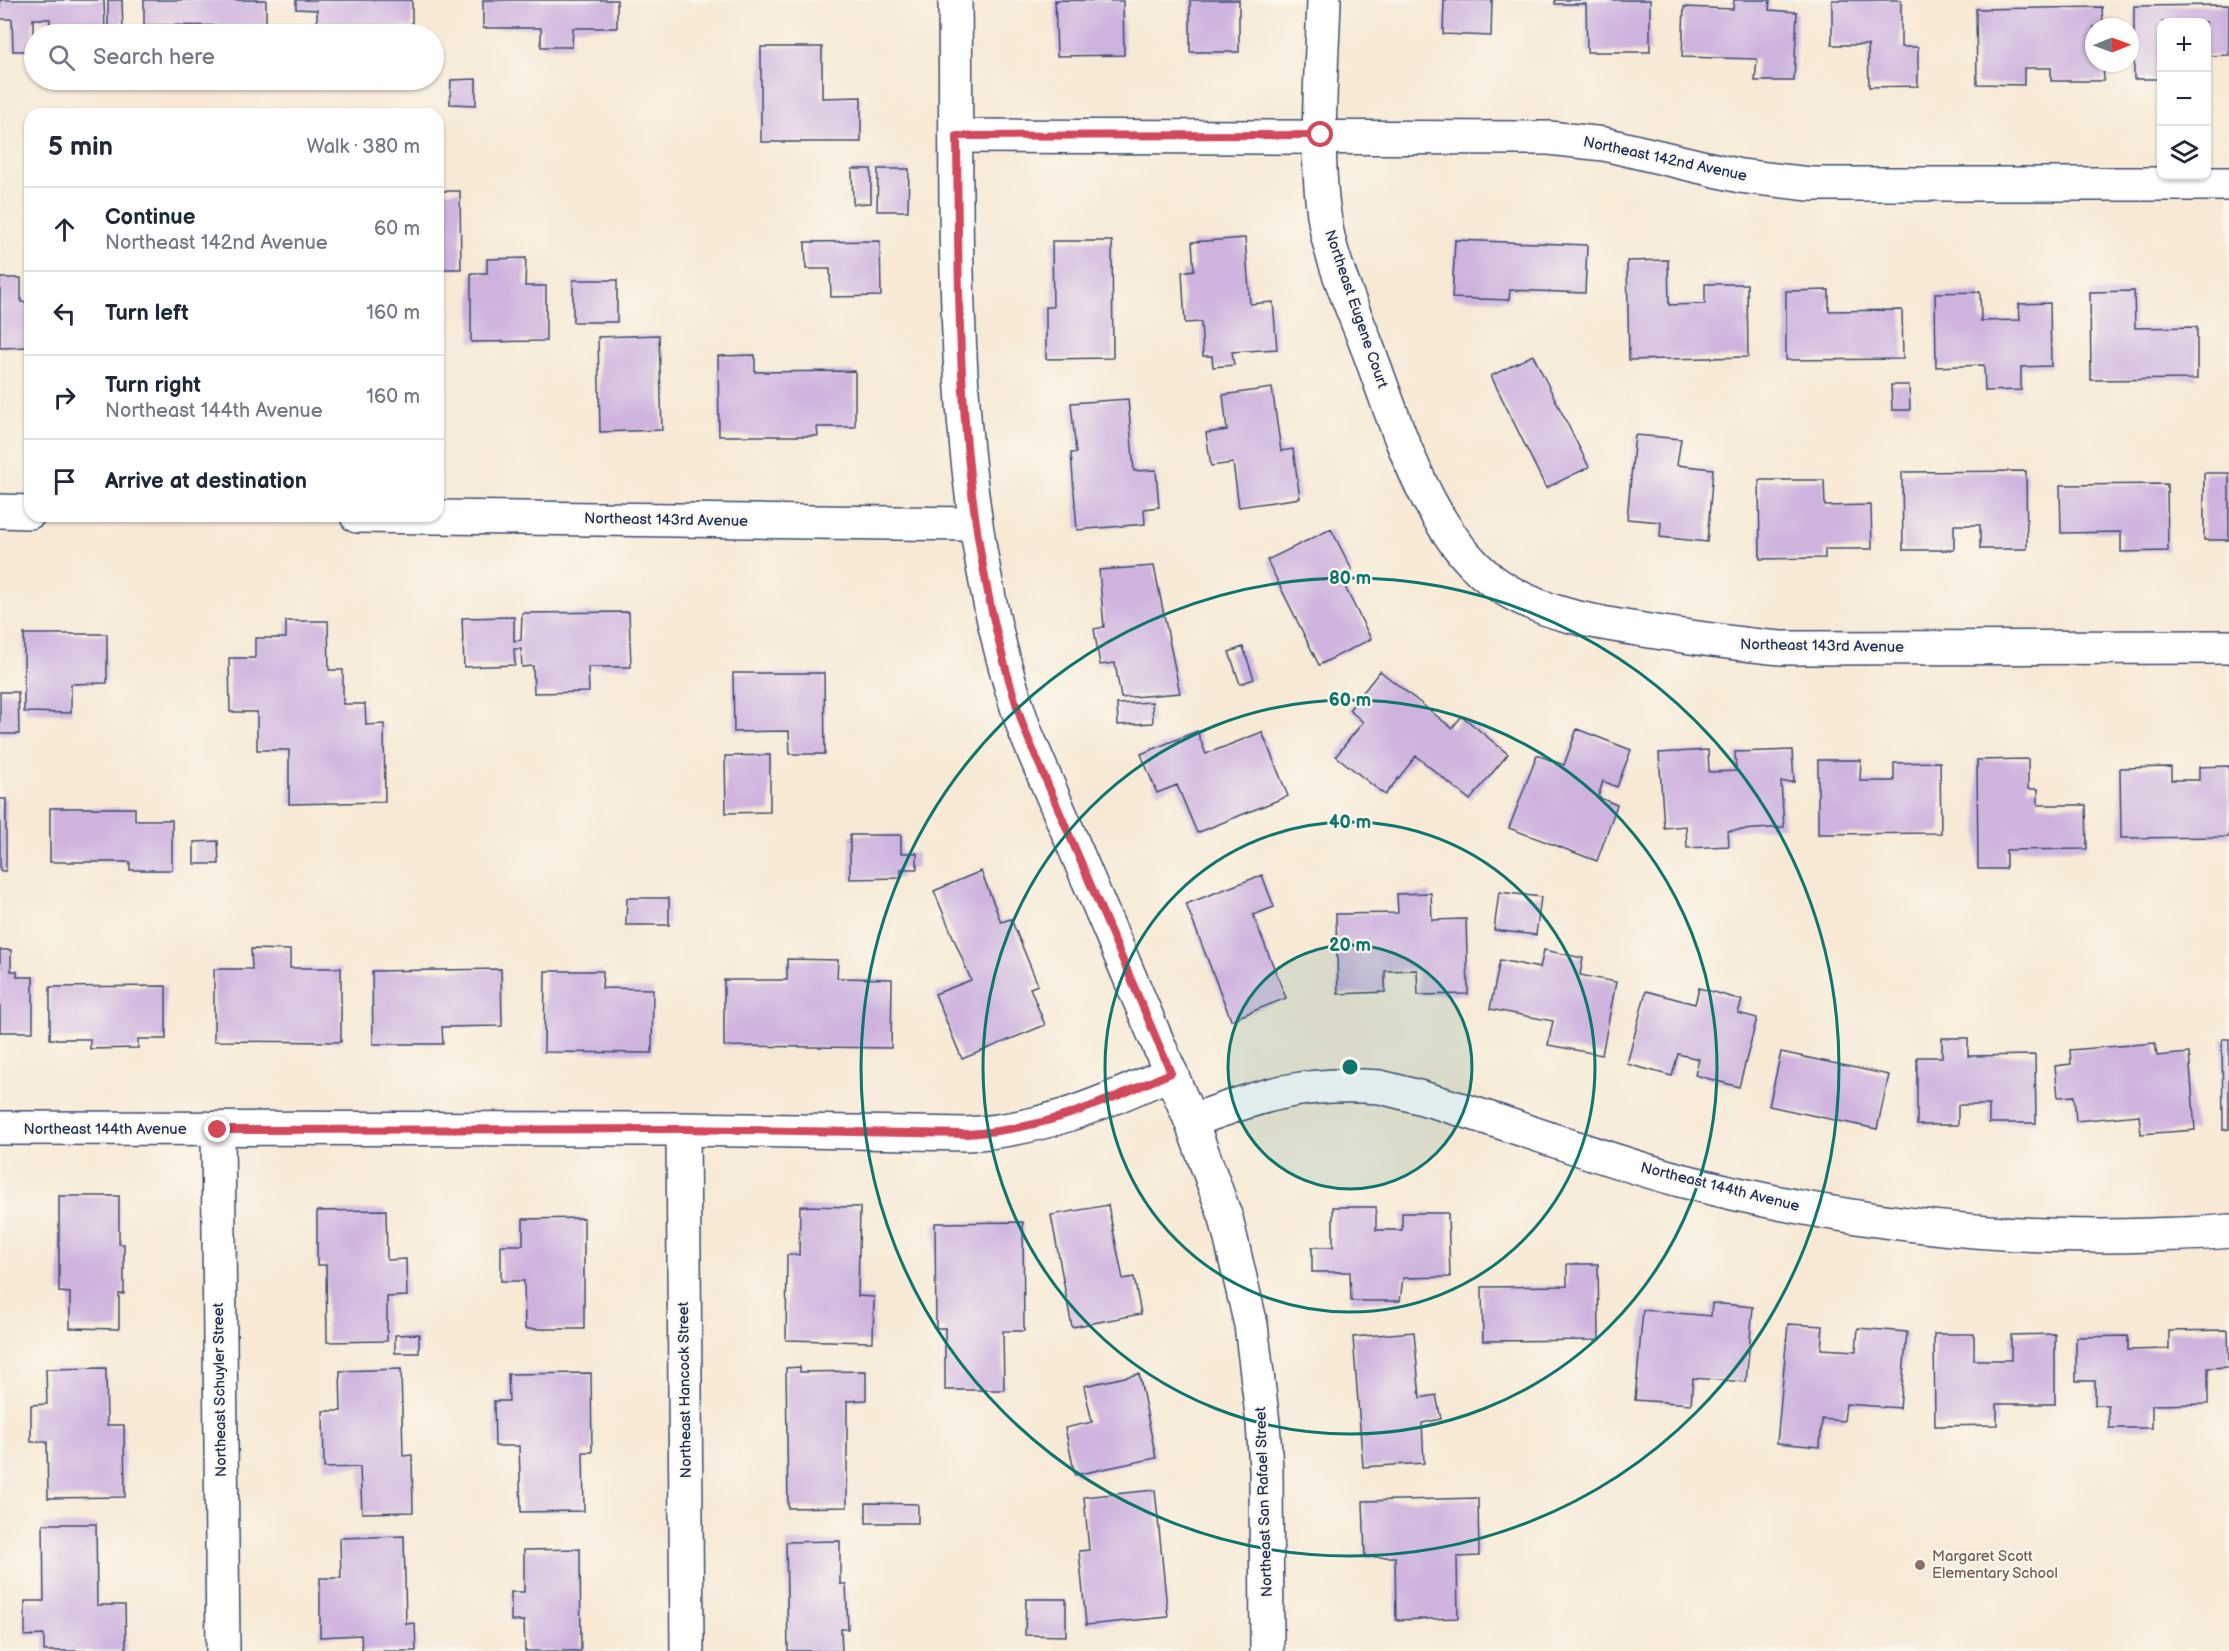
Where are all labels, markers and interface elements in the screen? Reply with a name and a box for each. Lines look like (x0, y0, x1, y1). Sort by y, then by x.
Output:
north arrow (2085, 18, 2139, 72)
map controls (2157, 18, 2211, 180)
button: + (2157, 18, 2211, 72)
search box (24, 24, 444, 90)
icon: search (45, 41, 78, 74)
text: Search here (93, 44, 215, 71)
button: − (2157, 72, 2211, 126)
route start (1307, 121, 1333, 147)
button: layers (2157, 126, 2211, 180)
text: 5 min (48, 132, 113, 163)
street label: Northeast 142nd Avenue (1581, 132, 1749, 186)
text: Walk · 380 m (307, 135, 420, 159)
text: Continue (105, 204, 195, 231)
icon: ahead (48, 213, 81, 246)
text: 60 m (374, 217, 420, 241)
street label: Northeast Eugene Court (1320, 227, 1392, 391)
text: Northeast 142nd Avenue (105, 231, 328, 255)
icon: left (48, 297, 81, 330)
text: Turn left (105, 300, 189, 327)
text: 160 m (366, 301, 420, 325)
text: Turn right (105, 372, 201, 399)
icon: right (48, 381, 81, 414)
text: 160 m (366, 385, 420, 409)
text: Northeast 144th Avenue (105, 399, 323, 423)
icon: arrive (48, 465, 81, 498)
text: Arrive at destination (105, 468, 307, 495)
street label: Northeast 143rd Avenue (584, 509, 748, 531)
text: 80 m (1329, 568, 1371, 589)
street label: Northeast 143rd Avenue (1740, 635, 1904, 657)
text: 60 m (1329, 690, 1371, 711)
text: 40 m (1329, 812, 1371, 833)
text: 20 m (1329, 935, 1371, 956)
centre of rings (1340, 1057, 1360, 1077)
route end (204, 1116, 230, 1142)
street label: Northeast 144th Avenue (23, 1120, 187, 1139)
street label: Northeast 144th Avenue (1639, 1158, 1802, 1216)
street label: Northeast Hancock Street (674, 1301, 696, 1478)
street label: Northeast Schuyler Street (209, 1302, 231, 1477)
street label: Northeast San Rafael Street (1251, 1406, 1277, 1597)
place label: Margaret Scott Elementary School (1932, 1547, 2058, 1583)
marker: Margaret Scott Elementary School (1913, 1558, 1927, 1572)

